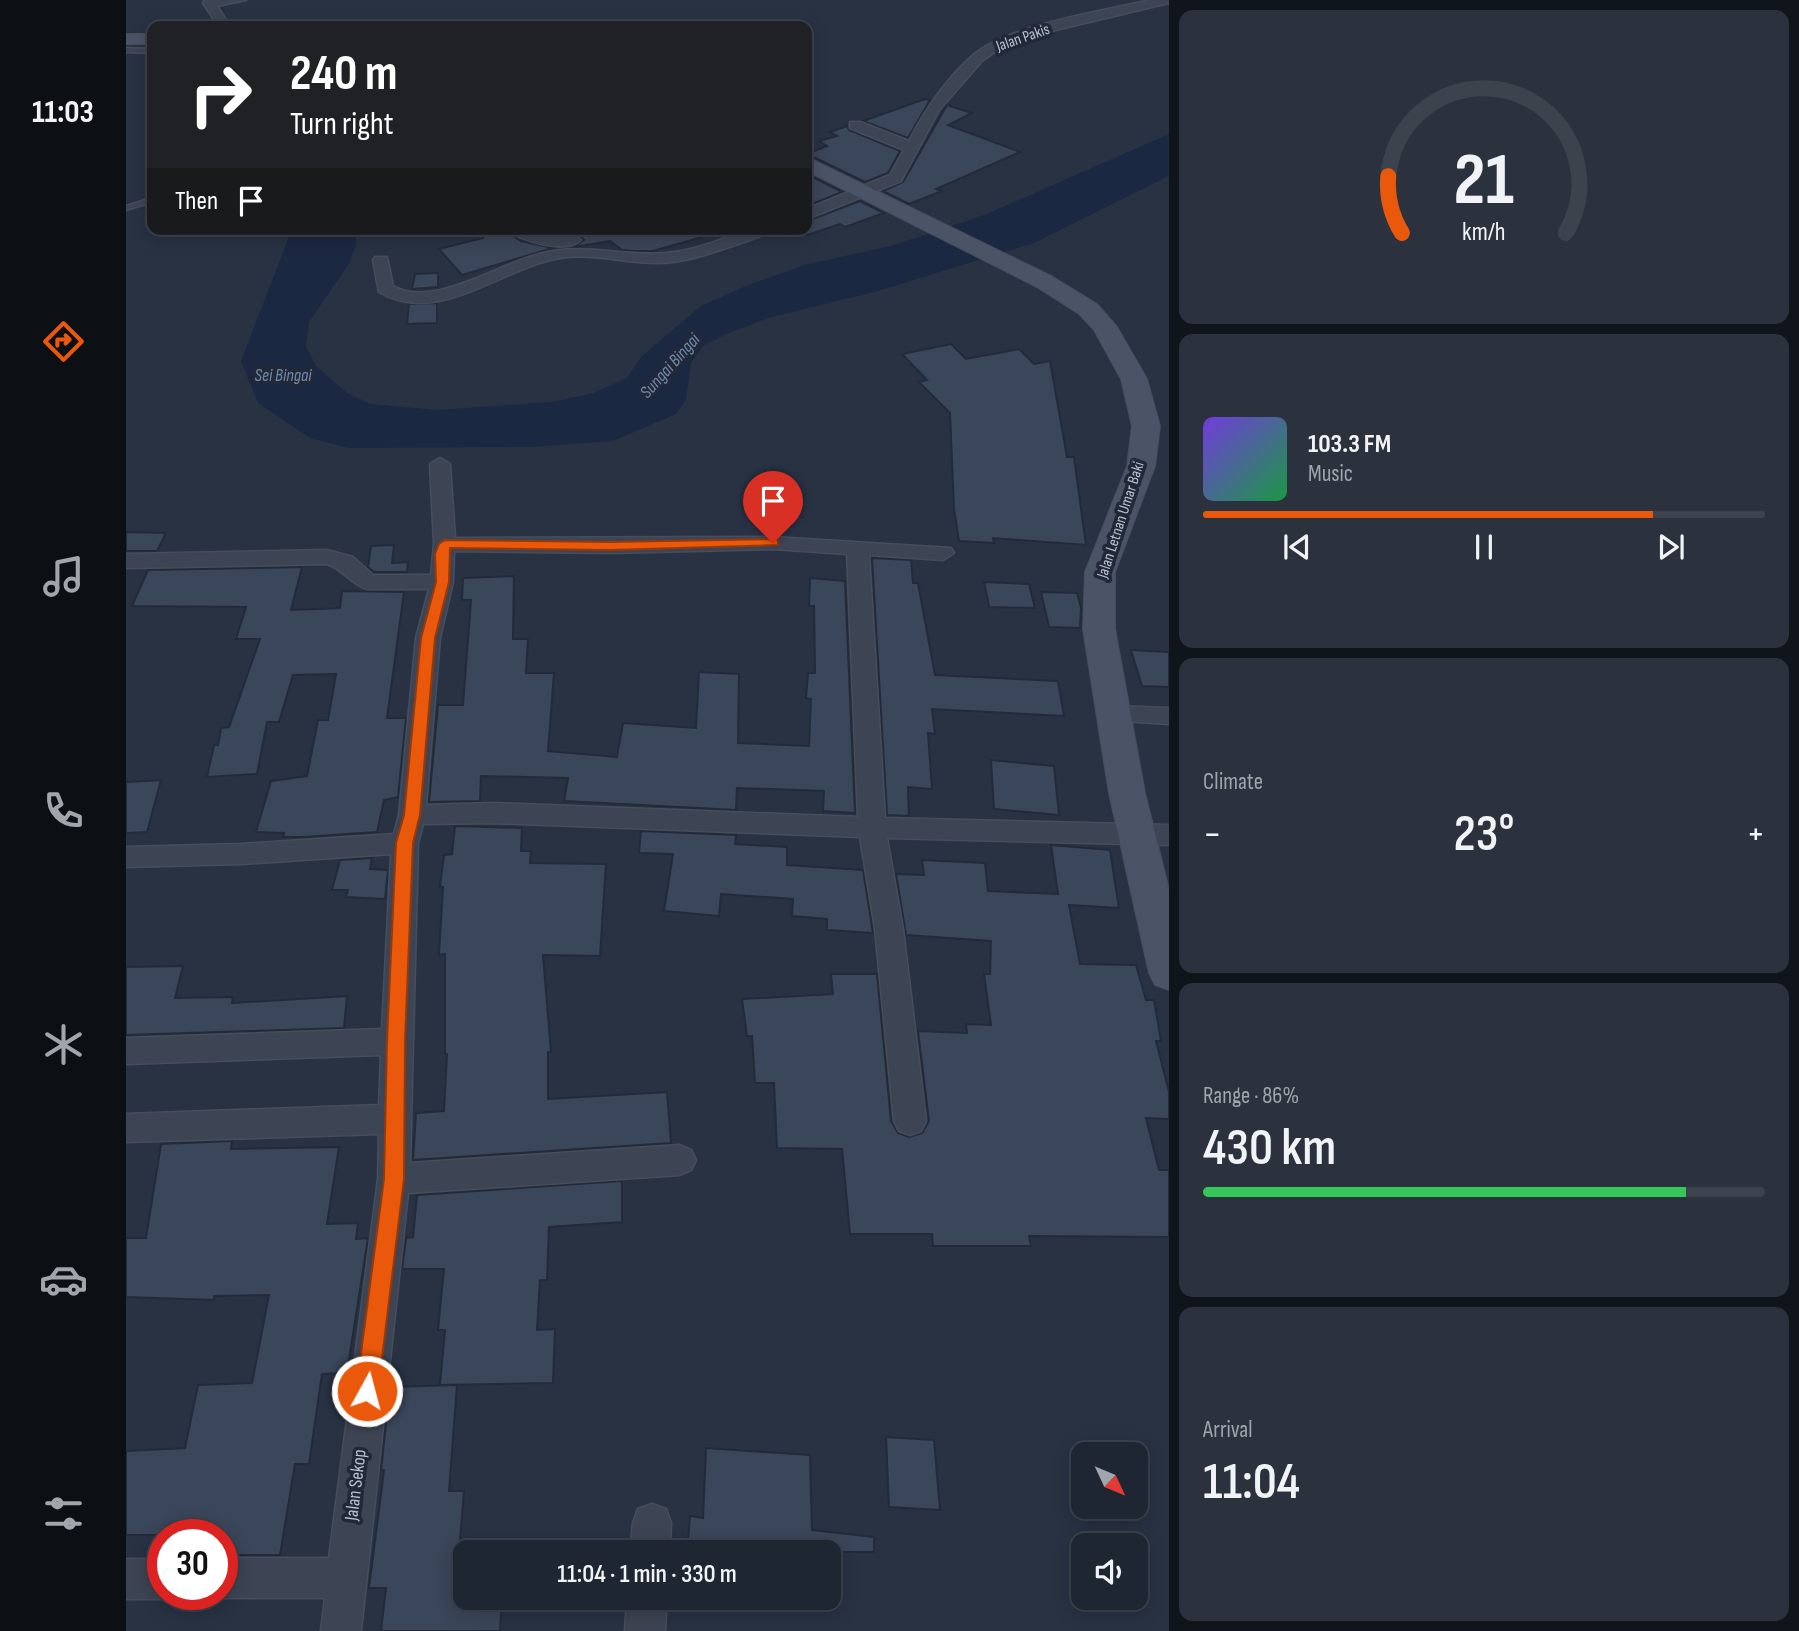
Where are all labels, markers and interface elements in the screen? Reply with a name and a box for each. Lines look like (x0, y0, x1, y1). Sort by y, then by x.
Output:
street label: Jalan Pakis (993, 20, 1053, 56)
text: 240 m (290, 45, 398, 104)
icon: right (175, 49, 266, 140)
text: 11:03 (32, 93, 94, 132)
text: Turn right (290, 105, 394, 144)
text: 21 (1454, 137, 1514, 225)
icon: arrive (232, 182, 270, 220)
text: Then (175, 186, 218, 217)
text: km/h (1462, 217, 1506, 248)
icon: directions (39, 317, 88, 366)
water label: Sungai Bingai (636, 329, 705, 403)
water label: Sei Bingai (254, 365, 312, 386)
text: 103.3 FM (1308, 429, 1391, 460)
street label: Jalan Letnan Umar Baki (1093, 459, 1149, 582)
text: Music (1308, 460, 1353, 488)
pin (743, 471, 803, 543)
icon: arrive (754, 482, 792, 520)
icon: previous (1278, 528, 1316, 566)
icon: pause (1465, 528, 1503, 566)
icon: next (1652, 528, 1690, 566)
icon: music (39, 552, 88, 601)
text: Climate (1203, 768, 1263, 796)
icon: phone (39, 786, 88, 835)
text: 23° (1454, 803, 1514, 866)
text: − (1203, 812, 1222, 857)
text: + (1746, 812, 1765, 857)
icon: climate (39, 1020, 88, 1069)
text: Range · 86% (1203, 1082, 1299, 1110)
text: 430 km (1203, 1117, 1336, 1180)
icon: car (39, 1255, 88, 1304)
position arrow (330, 1354, 404, 1428)
text: Arrival (1203, 1416, 1252, 1444)
north arrow (1071, 1442, 1148, 1519)
map controls (1071, 1442, 1148, 1610)
street label: Jalan Sekop (340, 1448, 372, 1523)
text: 11:04 (1203, 1451, 1300, 1514)
icon: filters (39, 1489, 88, 1538)
speed limit sign: 30 (147, 1519, 238, 1610)
button: sound (1071, 1533, 1148, 1610)
text: 11:04 · 1 min · 330 m (557, 1559, 737, 1590)

